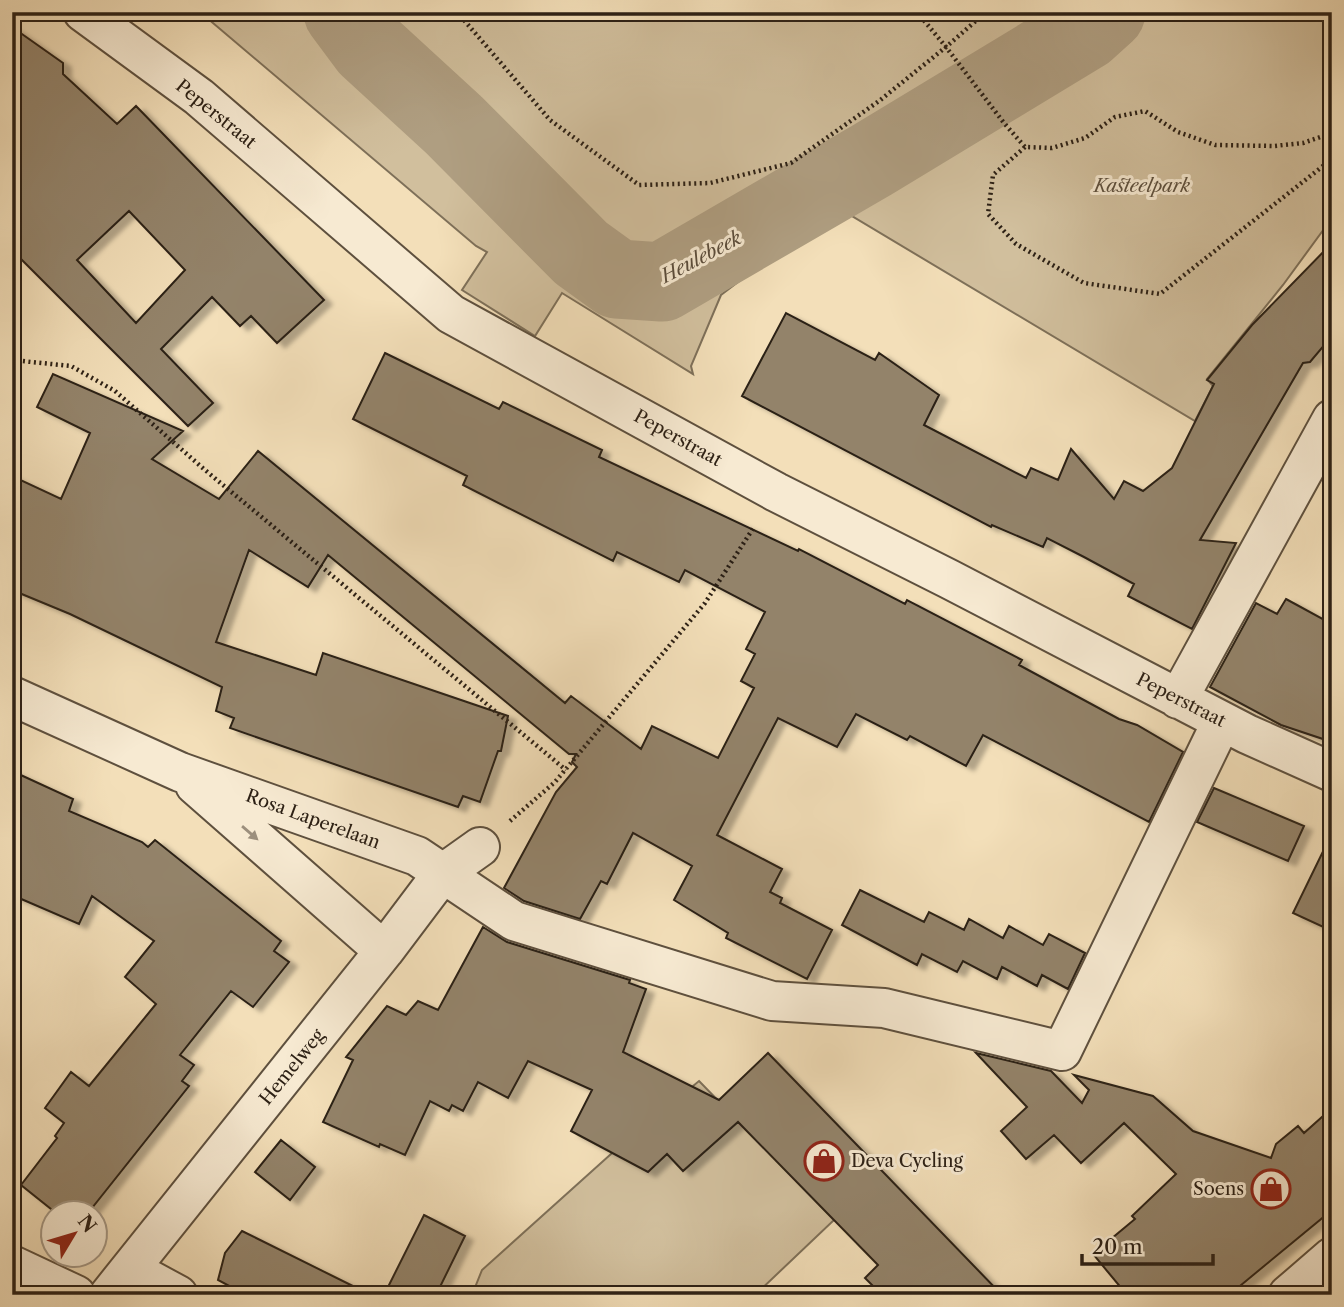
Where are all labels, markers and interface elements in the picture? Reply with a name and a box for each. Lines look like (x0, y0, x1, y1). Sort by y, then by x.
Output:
street label: Peperstraat (171, 75, 261, 154)
park label: Kasteelpark (1092, 175, 1191, 197)
water label: Heulebeek (655, 226, 746, 289)
street label: Peperstraat (630, 405, 726, 471)
street label: Peperstraat (1133, 668, 1230, 732)
street label: Rosa Laperelaan (243, 784, 383, 854)
one-way arrow (241, 825, 258, 840)
street label: Hemelweg (255, 1024, 330, 1109)
shop icon: Deva Cycling (803, 1140, 845, 1182)
place label: Deva Cycling (851, 1150, 964, 1172)
shop icon: Soens (1250, 1168, 1292, 1210)
place label: Soens (1193, 1178, 1244, 1200)
north arrow (38, 1198, 108, 1268)
text: N (73, 1210, 101, 1237)
scale bar (1082, 1223, 1213, 1267)
text: 20 m (1092, 1234, 1143, 1259)

